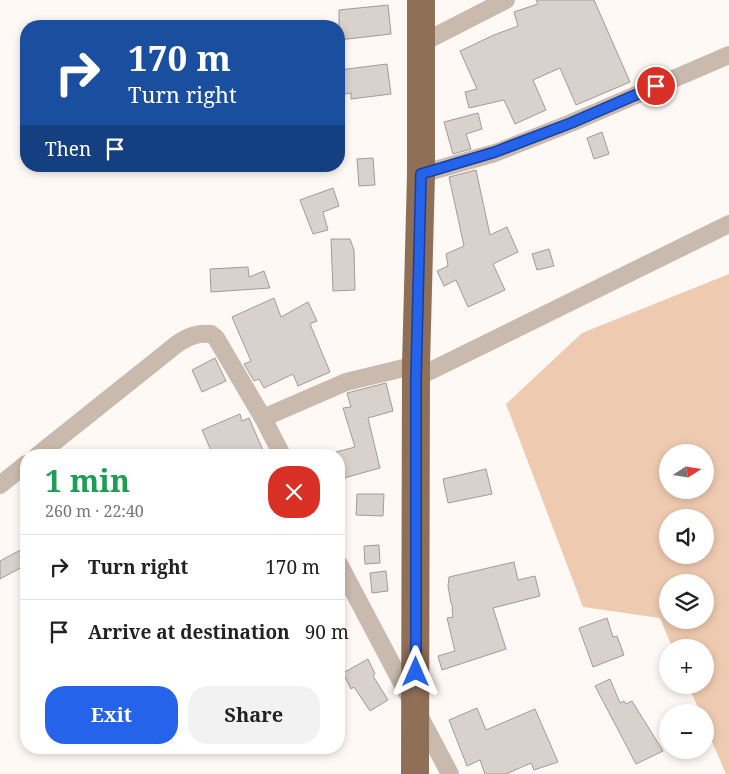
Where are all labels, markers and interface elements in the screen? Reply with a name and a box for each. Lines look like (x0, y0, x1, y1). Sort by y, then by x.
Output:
text: 170 m (128, 34, 231, 81)
icon: right (45, 40, 110, 105)
pin (635, 65, 677, 107)
icon: arrive (642, 72, 670, 100)
text: Turn right (128, 79, 237, 109)
icon: arrive (101, 135, 129, 163)
text: Then (45, 136, 91, 162)
north arrow (659, 444, 714, 499)
map controls (659, 444, 714, 759)
text: 1 min (45, 460, 130, 501)
button: close (268, 466, 320, 518)
text: 260 m · 22:40 (45, 500, 144, 522)
button: sound (659, 509, 714, 564)
icon: right (45, 553, 73, 581)
text: Turn right (88, 554, 188, 580)
text: 170 m (265, 554, 320, 580)
button: layers (659, 574, 714, 629)
icon: arrive (45, 618, 73, 646)
text: Arrive at destination (88, 619, 290, 645)
text: 90 m (305, 619, 349, 645)
button: + (659, 639, 714, 694)
position arrow (389, 645, 441, 697)
button: Exit (45, 686, 178, 744)
button: Share (188, 686, 320, 744)
button: − (659, 704, 714, 759)

